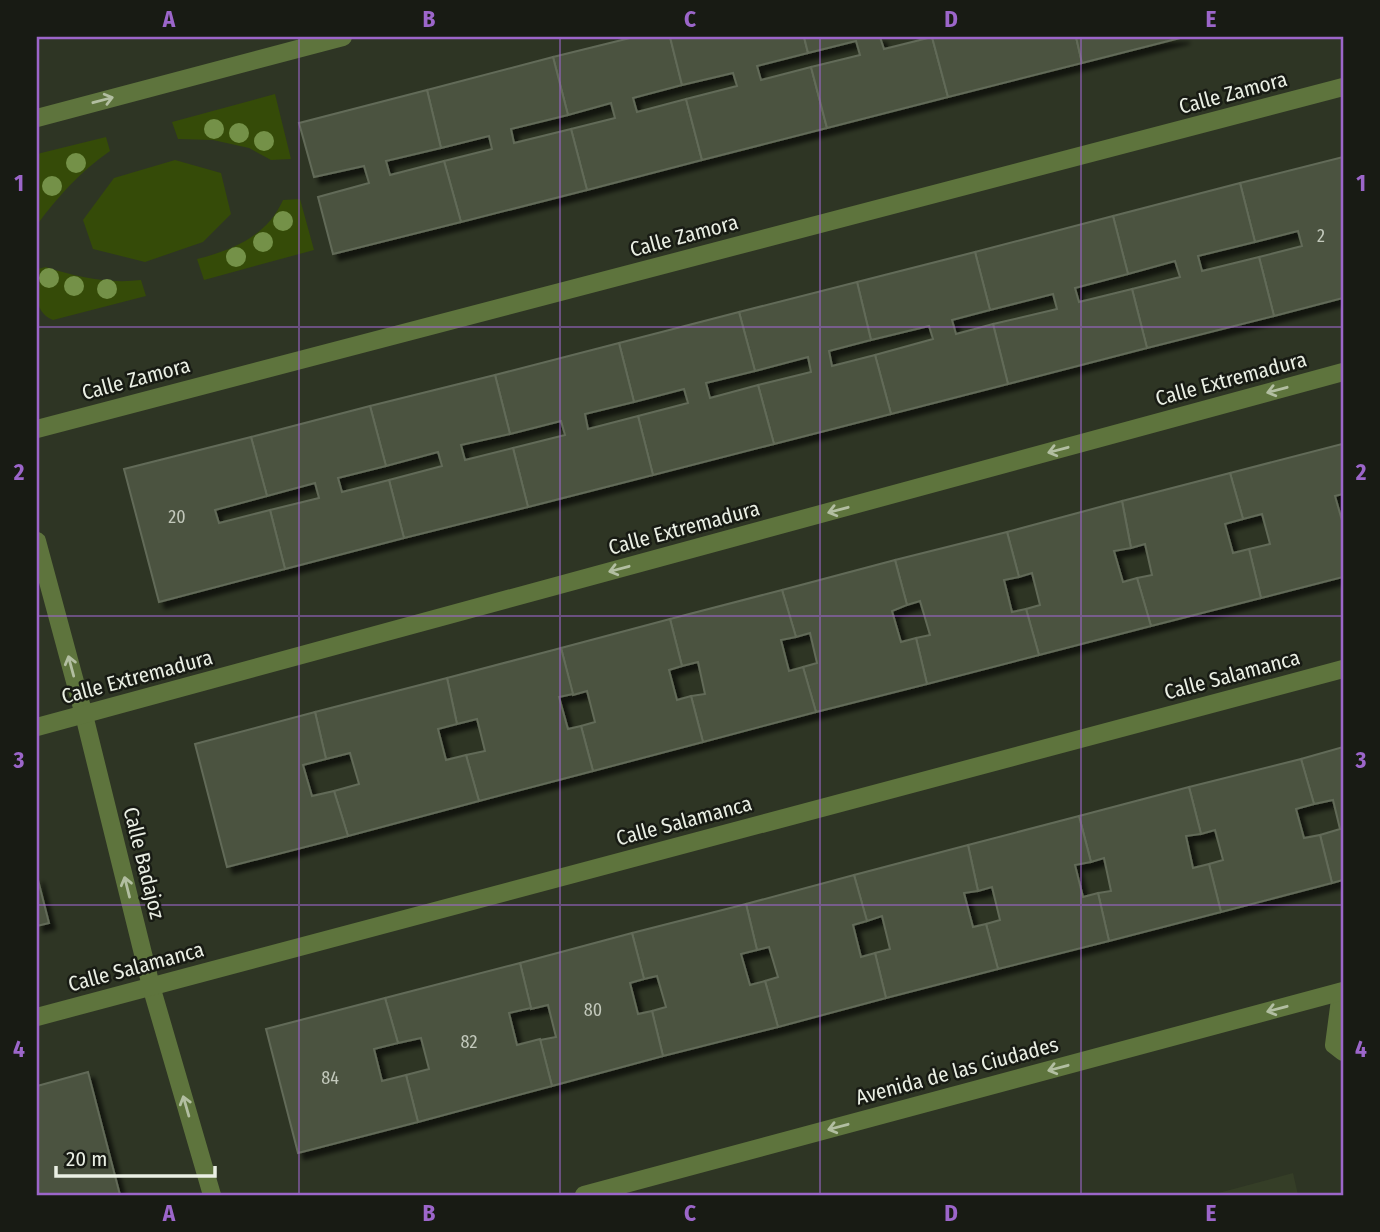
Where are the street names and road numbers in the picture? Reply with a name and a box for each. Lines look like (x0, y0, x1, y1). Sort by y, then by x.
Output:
street label: Calle Zamora (1176, 66, 1290, 120)
street label: Calle Zamora (627, 209, 741, 263)
street label: Calle Extremadura (1153, 346, 1309, 412)
street label: Calle Zamora (79, 352, 193, 406)
street label: Calle Extremadura (606, 495, 762, 561)
street label: Calle Extremadura (59, 644, 215, 710)
street label: Calle Salamanca (1161, 644, 1303, 706)
street label: Calle Salamanca (613, 790, 755, 852)
street label: Calle Badajoz (118, 804, 170, 922)
street label: Calle Salamanca (65, 936, 207, 998)
street label: Avenida de las Ciudades (853, 1031, 1061, 1111)

